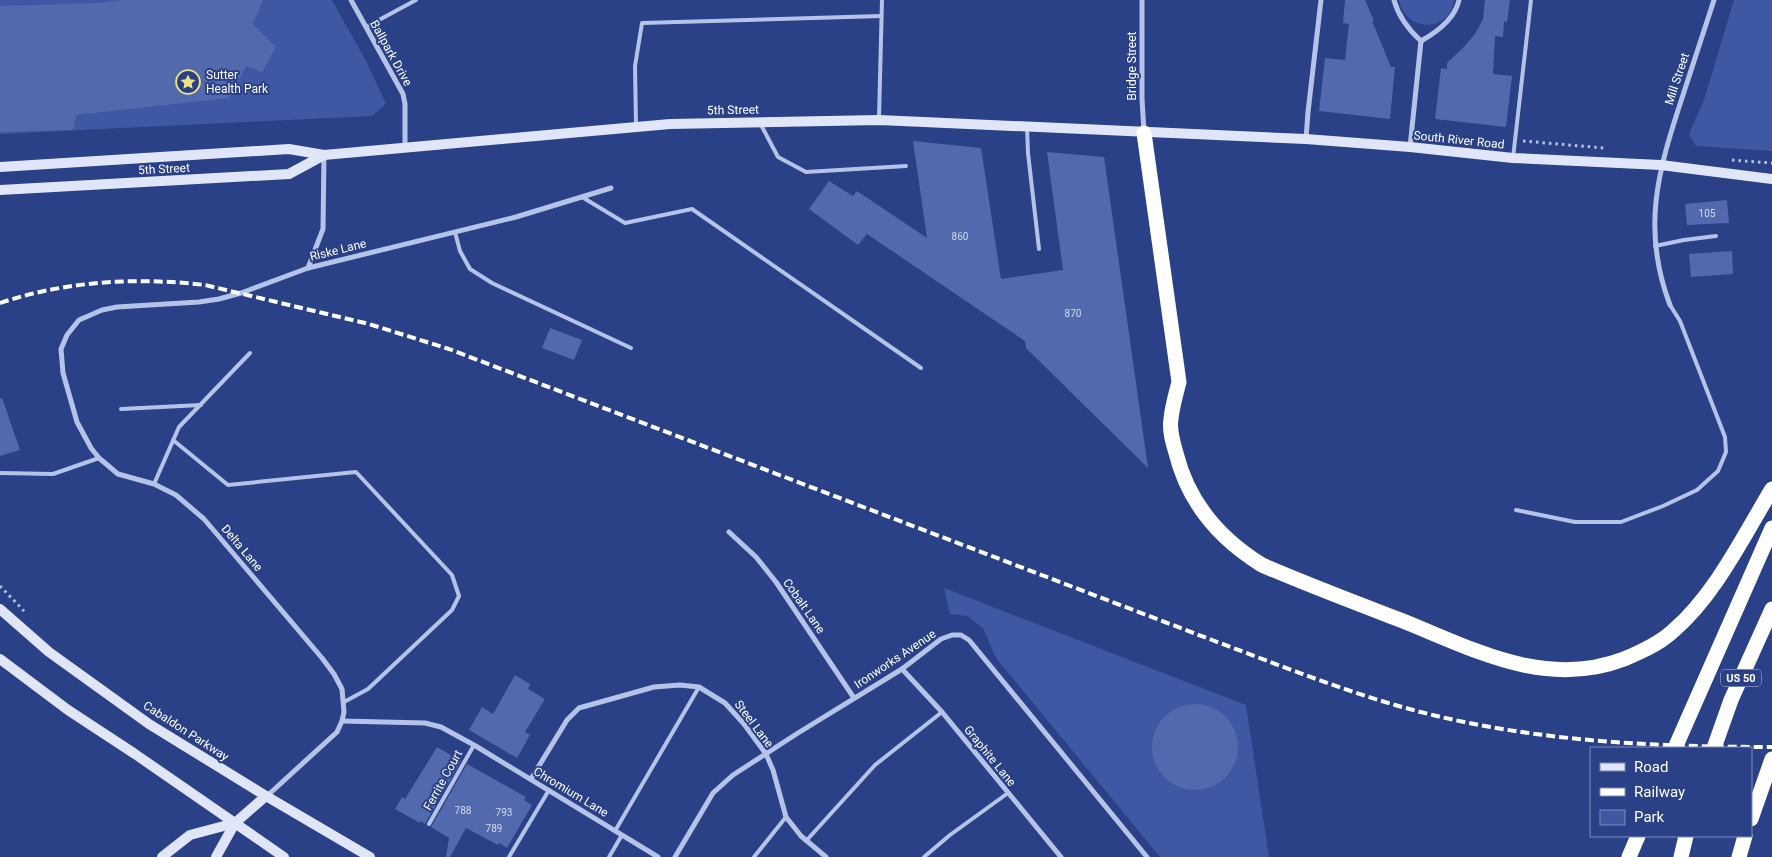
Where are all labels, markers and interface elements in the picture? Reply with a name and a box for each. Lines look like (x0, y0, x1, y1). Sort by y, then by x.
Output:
street label: Ballpark Drive (367, 18, 415, 88)
street label: Bridge Street (1125, 31, 1139, 100)
street label: Mill Street (1662, 51, 1692, 107)
place label: Sutter Health Park (206, 68, 269, 96)
place icon: Sutter Health Park (175, 69, 201, 95)
street label: 5th Street (707, 103, 759, 117)
street label: South River Road (1413, 128, 1505, 152)
street label: 5th Street (138, 161, 190, 177)
house number: 105 (1699, 208, 1716, 219)
house number: 860 (952, 231, 969, 242)
street label: Riske Lane (308, 236, 368, 264)
house number: 870 (1065, 308, 1082, 319)
street label: Delta Lane (218, 522, 266, 574)
street label: Cobalt Lane (780, 576, 828, 636)
street label: Ironworks Avenue (852, 627, 938, 691)
road number: US 50 (1721, 670, 1761, 686)
street label: Cabaldon Parkway (141, 698, 232, 764)
street label: Steel Lane (732, 698, 776, 750)
street label: Graphite Lane (961, 723, 1019, 789)
street label: Ferrite Court (421, 747, 465, 813)
legend (1590, 747, 1752, 837)
text: Road (1634, 758, 1668, 776)
street label: Chromium Lane (531, 764, 611, 820)
text: Railway (1634, 783, 1685, 801)
house number: 788 (455, 805, 472, 816)
house number: 793 (496, 807, 512, 818)
text: Park (1634, 808, 1665, 826)
house number: 789 (486, 823, 502, 834)

